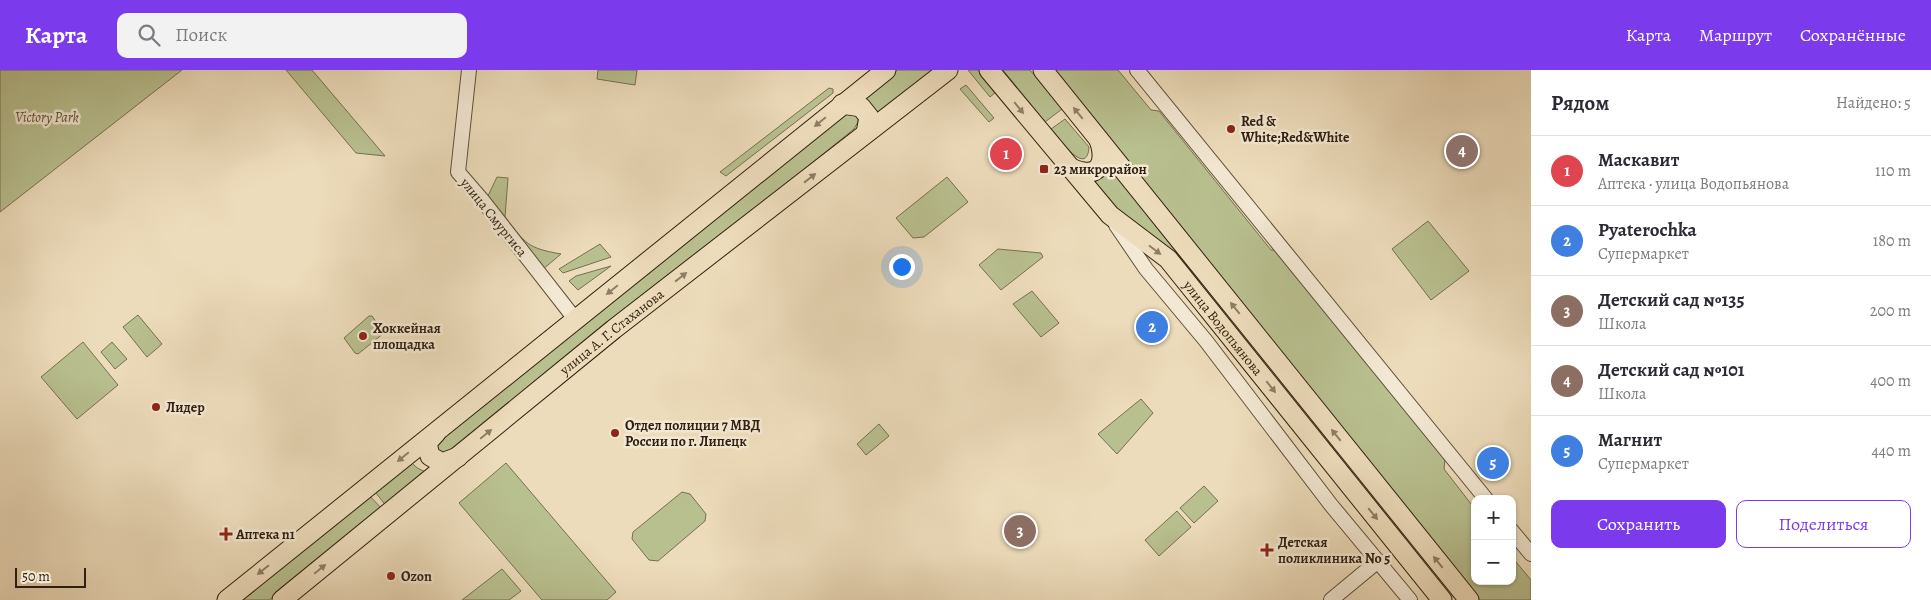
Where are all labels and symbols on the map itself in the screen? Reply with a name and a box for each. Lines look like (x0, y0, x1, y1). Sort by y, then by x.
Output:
one-way arrow (1014, 101, 1025, 114)
one-way arrow (1073, 107, 1084, 120)
park label: Victory Park (15, 108, 79, 127)
place label: Red & White;Red&White (1240, 112, 1350, 147)
one-way arrow (814, 117, 827, 128)
marker: Red & White;Red&White (1225, 123, 1237, 135)
pin: 4 (1446, 132, 1478, 170)
pin: 1 (990, 135, 1022, 173)
place label: 23 микрорайон (1054, 160, 1147, 179)
marker: 23 микрорайон (1038, 163, 1050, 175)
one-way arrow (803, 172, 816, 183)
street label: улица Смургиса (455, 173, 532, 261)
one-way arrow (1148, 244, 1161, 255)
your location (889, 254, 915, 280)
one-way arrow (674, 272, 688, 282)
street label: улица Водопьянова (1178, 276, 1267, 380)
one-way arrow (606, 284, 619, 295)
street label: улица А. Г. Стаханова (555, 285, 668, 380)
one-way arrow (1229, 302, 1240, 315)
pin: 2 (1136, 308, 1168, 346)
place label: Хоккейная площадка (373, 319, 441, 354)
marker: Хоккейная площадка (357, 330, 369, 342)
one-way arrow (1265, 380, 1276, 393)
place label: Лидер (166, 398, 205, 417)
marker: Лидер (150, 401, 162, 413)
place label: Отдел полиции 7 МВД России по г. Липецк (625, 416, 761, 451)
marker: Отдел полиции 7 МВД России по г. Липецк (609, 427, 621, 439)
one-way arrow (480, 428, 493, 439)
one-way arrow (1331, 429, 1342, 442)
pin: 5 (1477, 444, 1509, 482)
one-way arrow (397, 452, 410, 463)
one-way arrow (1367, 507, 1378, 520)
pin: 3 (1004, 512, 1036, 550)
place label: Аптека n1 (235, 525, 295, 544)
marker: Аптека n1 (220, 528, 232, 540)
place label: Детская поликлиника No 5 (1278, 533, 1390, 568)
marker: Детская поликлиника No 5 (1260, 543, 1274, 557)
one-way arrow (1433, 556, 1444, 569)
one-way arrow (313, 564, 326, 575)
scale bar (15, 565, 86, 588)
one-way arrow (257, 565, 270, 576)
place label: Ozon (401, 567, 432, 586)
marker: Ozon (385, 570, 397, 582)

